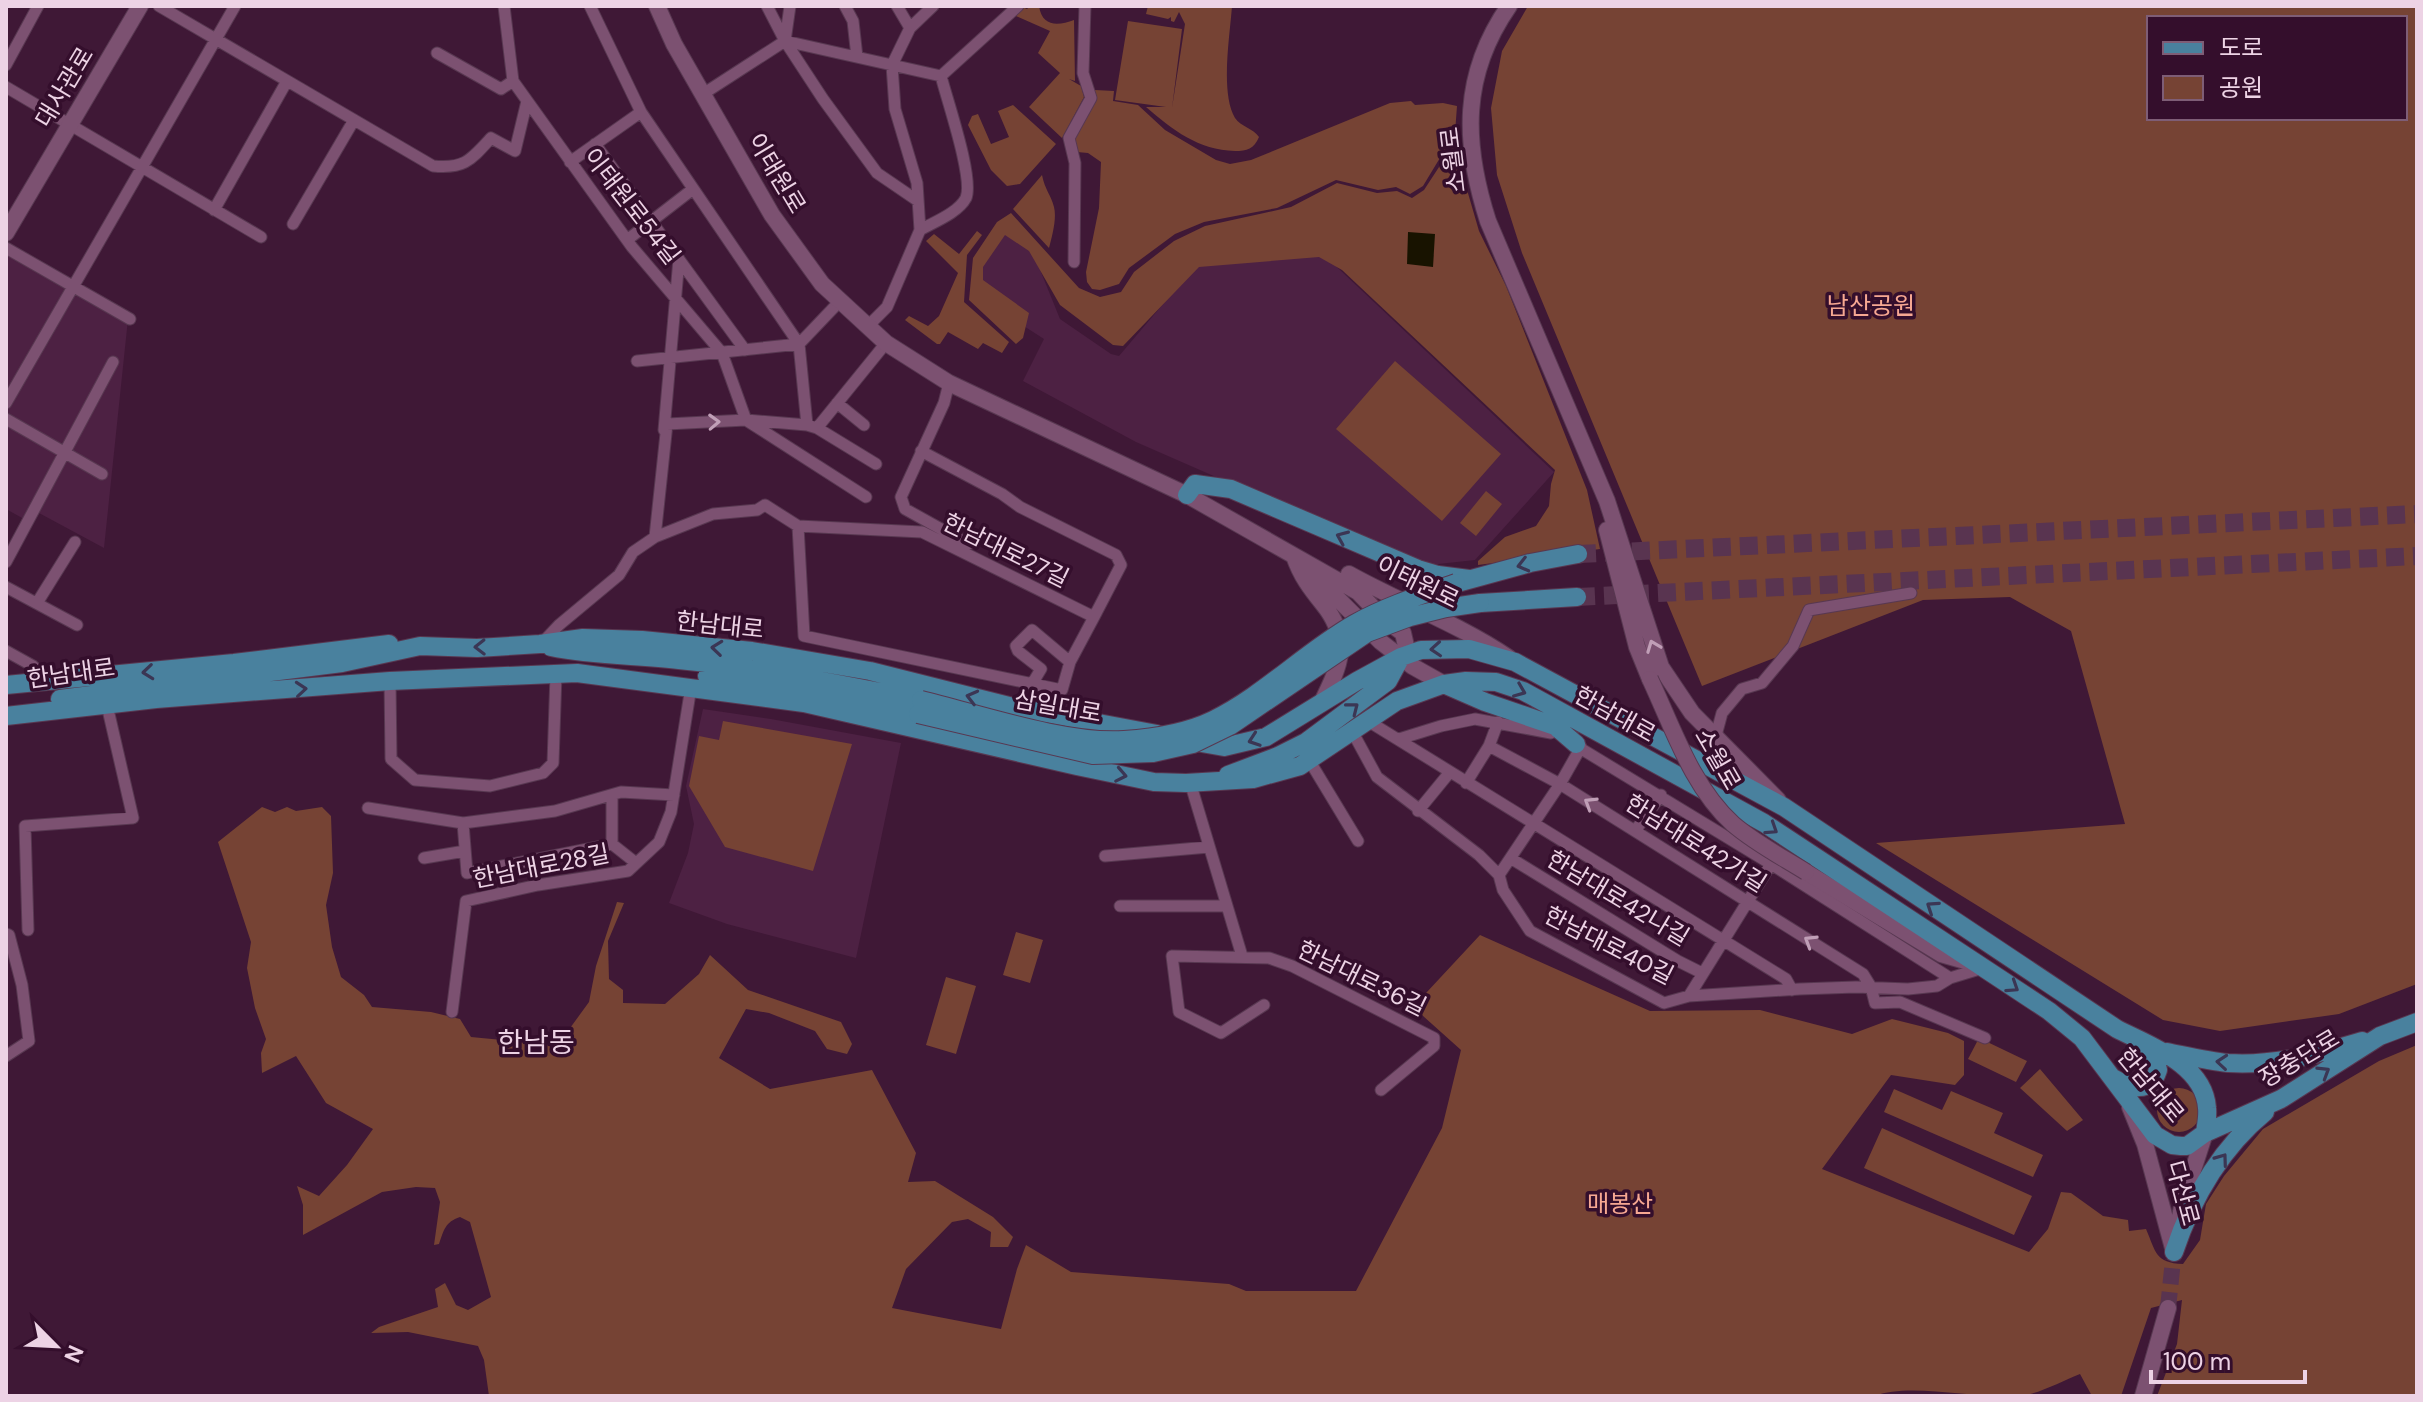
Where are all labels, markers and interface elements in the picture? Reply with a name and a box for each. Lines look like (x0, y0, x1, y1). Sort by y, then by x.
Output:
legend (2147, 16, 2407, 120)
text: 도로 (2219, 32, 2263, 63)
street label: 대사관로 (28, 41, 100, 133)
text: 공원 (2219, 72, 2263, 103)
street label: 소월로 (1434, 125, 1472, 195)
street label: 이태원로 (741, 127, 813, 219)
street label: 이태원로54길 (577, 141, 687, 271)
park label: 남산공원 (1827, 290, 1915, 321)
one-way arrow (708, 413, 721, 430)
street label: 한남대로27길 (938, 506, 1074, 594)
one-way arrow (1336, 531, 1351, 547)
street label: 이태원로 (1372, 549, 1464, 615)
one-way arrow (1517, 555, 1531, 572)
street label: 한남대로 (674, 605, 766, 645)
one-way arrow (473, 639, 486, 656)
one-way arrow (711, 639, 724, 656)
one-way arrow (1429, 640, 1442, 657)
one-way arrow (1646, 640, 1663, 654)
street label: 한남대로 (25, 652, 117, 694)
one-way arrow (141, 663, 154, 680)
street label: 한남대로 (1569, 679, 1661, 749)
one-way arrow (295, 680, 308, 697)
one-way arrow (1512, 681, 1526, 698)
street label: 삼일대로 (1012, 683, 1104, 729)
one-way arrow (966, 689, 980, 706)
one-way arrow (1344, 703, 1359, 717)
street label: 소월로 (1688, 723, 1748, 795)
one-way arrow (1248, 731, 1262, 747)
one-way arrow (1114, 766, 1128, 783)
street label: 한남대로42가길 (1620, 787, 1772, 899)
one-way arrow (1584, 797, 1598, 812)
one-way arrow (1764, 819, 1778, 834)
street label: 한남대로28길 (470, 838, 612, 894)
street label: 한남대로42나길 (1541, 843, 1695, 953)
street label: 한남대로40길 (1539, 899, 1679, 991)
one-way arrow (1926, 902, 1941, 917)
street label: 한남대로36길 (1292, 933, 1432, 1023)
one-way arrow (1804, 935, 1819, 951)
one-way arrow (2004, 978, 2018, 993)
street label: 장충단로 (2253, 1022, 2345, 1094)
district label: 한남동 (497, 1024, 575, 1061)
street label: 한남대로 (2111, 1041, 2191, 1129)
one-way arrow (2215, 1053, 2228, 1070)
one-way arrow (2315, 1067, 2330, 1082)
one-way arrow (2212, 1153, 2227, 1167)
street label: 다산로 (2159, 1157, 2207, 1229)
park label: 매봉산 (1587, 1188, 1653, 1219)
north arrow (16, 1306, 96, 1386)
scale bar (2151, 1334, 2305, 1384)
text: N (57, 1341, 90, 1367)
text: 100 m (2163, 1346, 2231, 1377)

